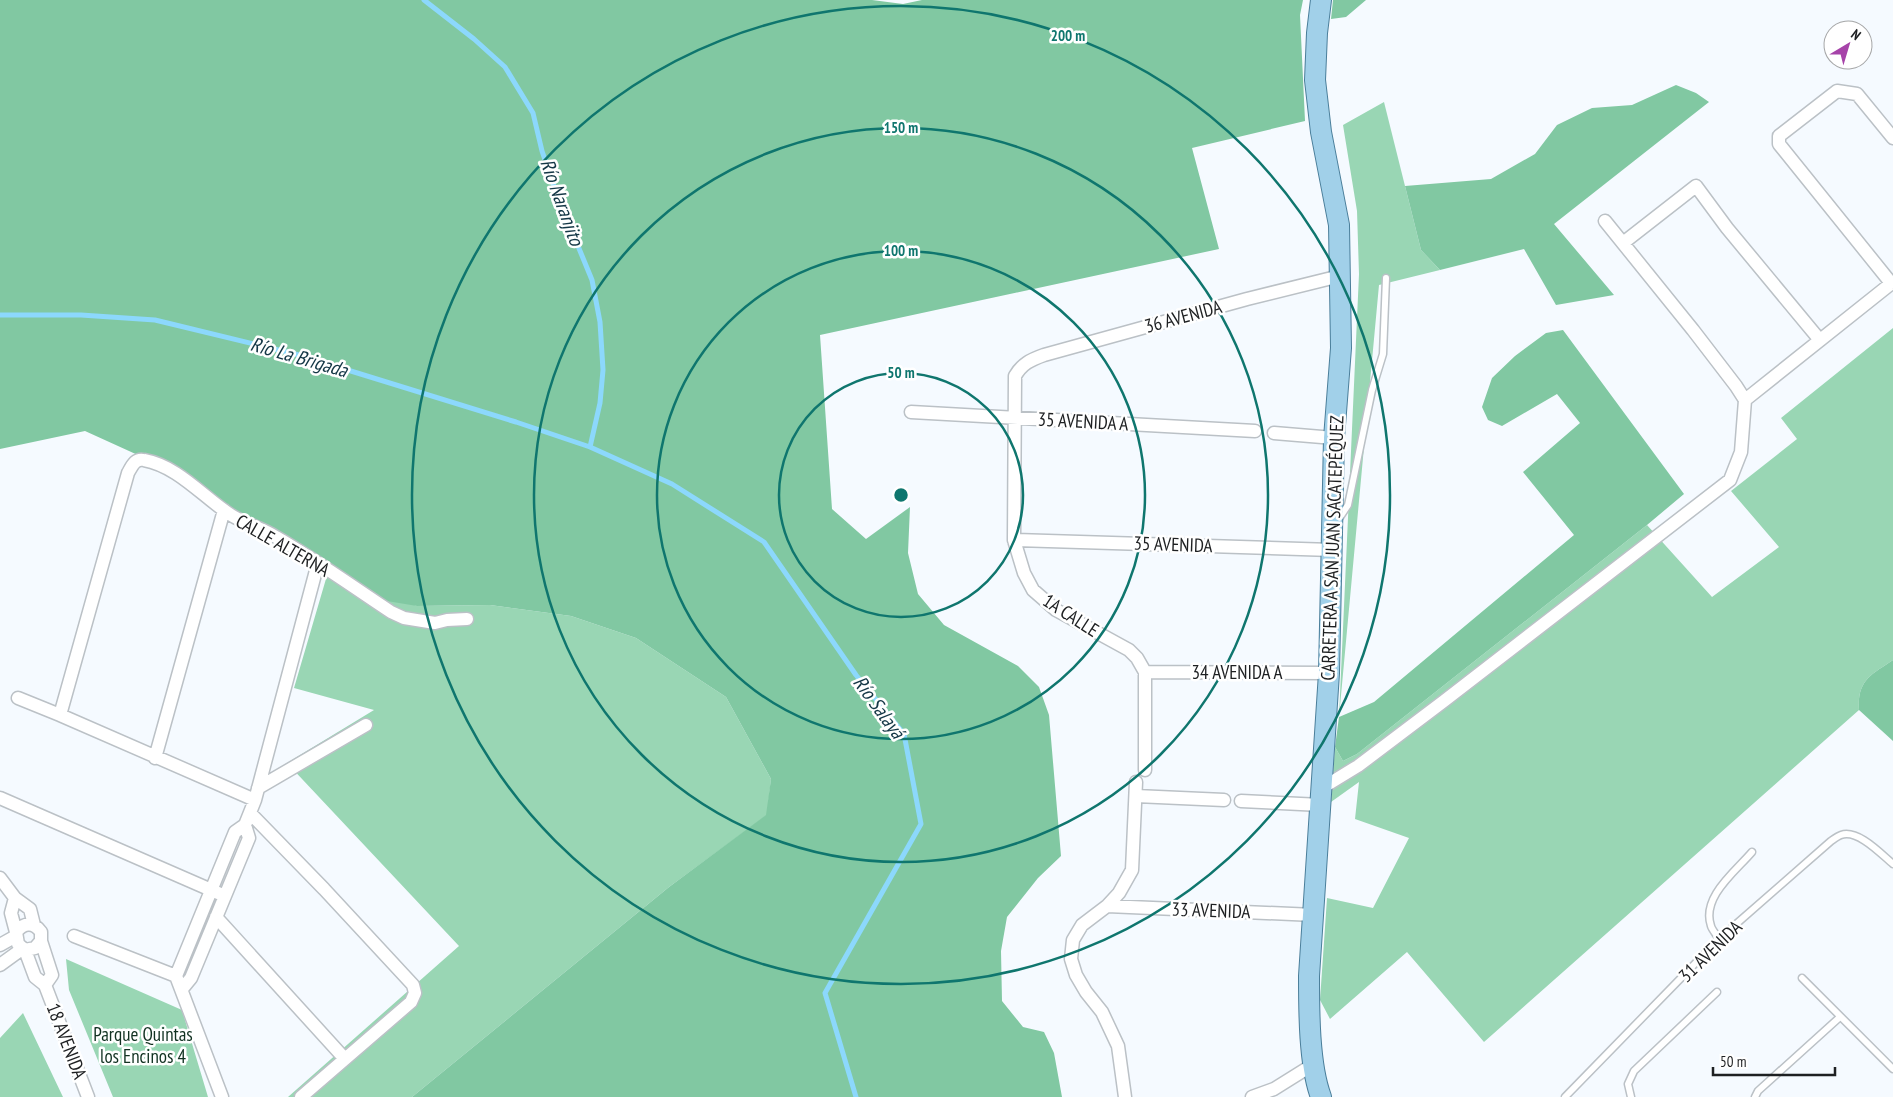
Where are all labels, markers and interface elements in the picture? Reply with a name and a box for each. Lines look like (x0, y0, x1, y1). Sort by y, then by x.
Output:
north arrow (1823, 20, 1873, 70)
text: N (1847, 25, 1865, 44)
text: 200 m (1051, 26, 1085, 45)
text: 150 m (884, 118, 918, 137)
water label: Río Naranjito (534, 155, 590, 250)
text: 100 m (884, 241, 918, 260)
street label: 36 AVENIDA (1142, 294, 1224, 338)
water label: Río La Brigada (248, 331, 351, 384)
text: 50 m (887, 363, 915, 382)
street label: 35 AVENIDA A (1037, 407, 1129, 435)
street label: CARRETERA A SAN JUAN SACATEPÉQUEZ (1315, 415, 1349, 681)
centre of rings (892, 486, 910, 504)
street label: CALLE ALTERNA (232, 508, 334, 582)
street label: 35 AVENIDA (1133, 531, 1213, 557)
street label: 1A CALLE (1038, 588, 1104, 642)
street label: 34 AVENIDA A (1192, 660, 1282, 684)
water label: Río Salayá (847, 670, 912, 745)
street label: 33 AVENIDA (1171, 897, 1251, 923)
street label: 31 AVENIDA (1673, 915, 1747, 987)
street label: 18 AVENIDA (42, 1000, 92, 1082)
park label: Parque Quintas los Encinos 4 (93, 1022, 193, 1068)
scale bar (1713, 1044, 1836, 1076)
text: 50 m (1720, 1052, 1746, 1071)

